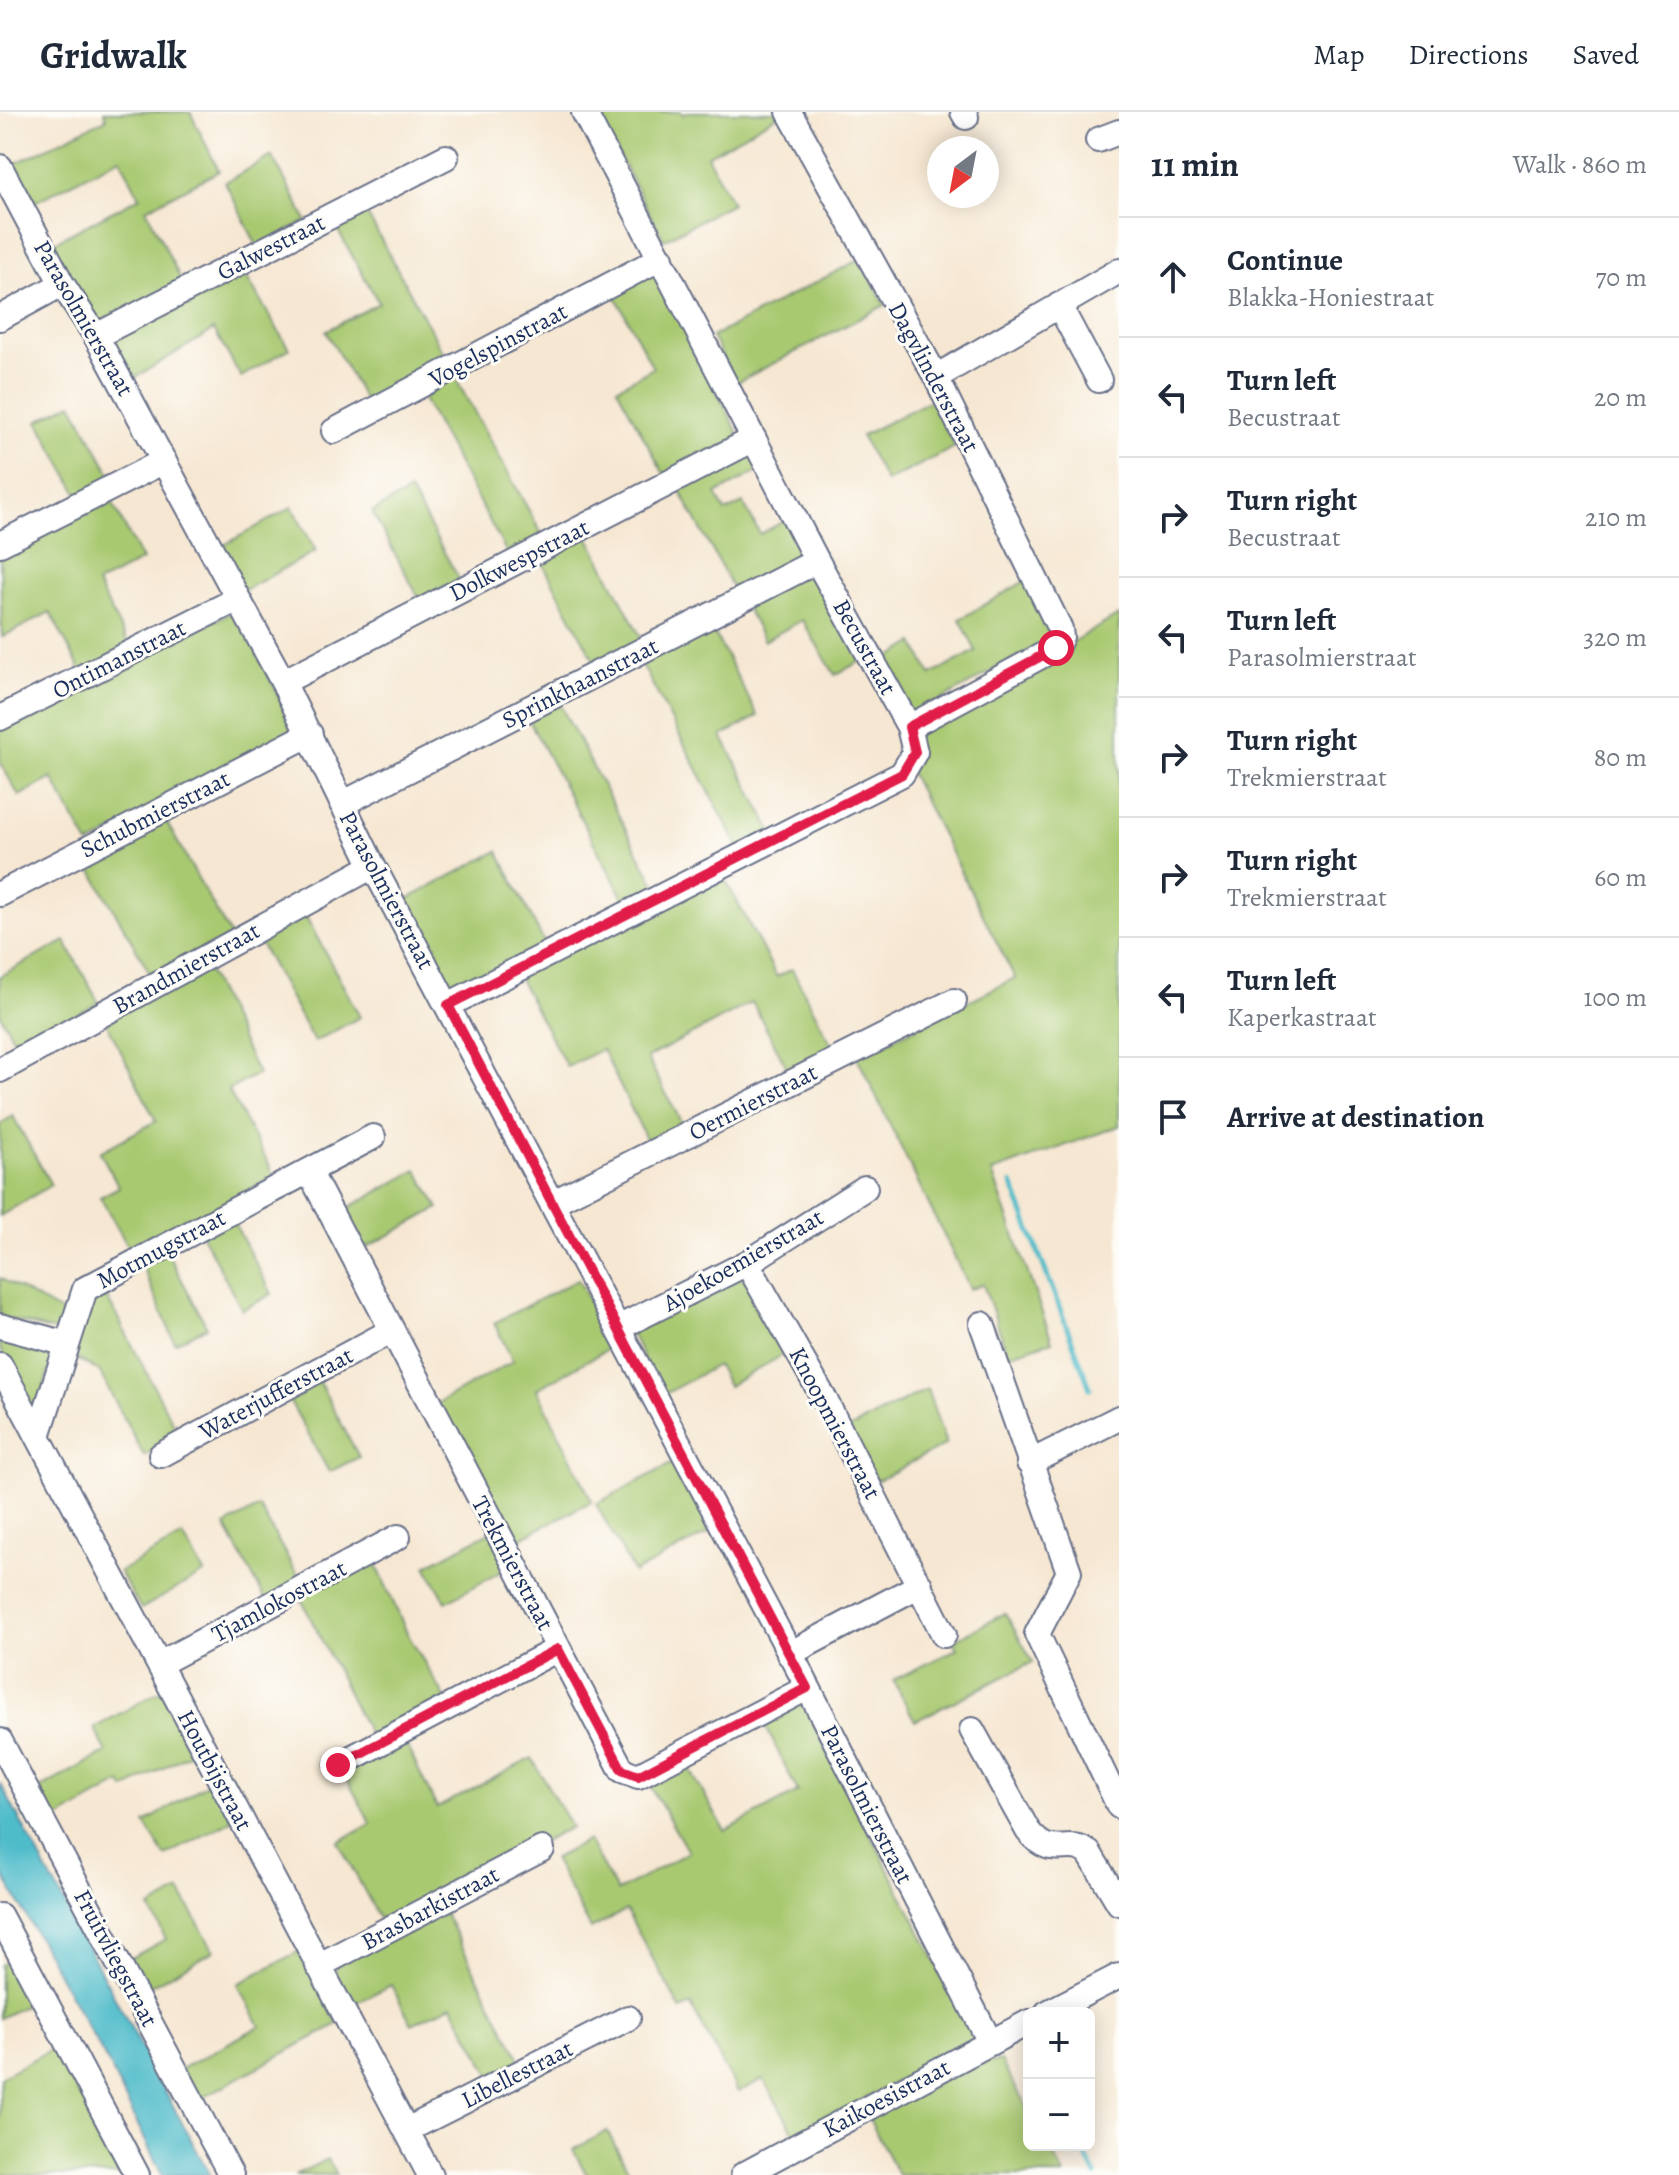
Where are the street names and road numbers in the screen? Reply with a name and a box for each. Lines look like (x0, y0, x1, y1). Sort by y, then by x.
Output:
street label: Galwestraat (212, 206, 330, 288)
street label: Parasolmierstraat (26, 234, 142, 402)
street label: Vogelspinstraat (422, 295, 573, 395)
street label: Dagvlinderstraat (881, 296, 987, 458)
street label: Dolkwespstraat (444, 511, 595, 609)
street label: Becustraat (826, 593, 904, 701)
street label: Ontimanstraat (47, 612, 191, 706)
street label: Sprinkhaanstraat (496, 630, 664, 736)
street label: Schubmierstraat (75, 763, 235, 865)
street label: Parasolmierstraat (332, 805, 442, 975)
street label: Brandmierstraat (107, 914, 265, 1022)
street label: Oermierstraat (683, 1056, 823, 1148)
street label: Ajoekoemierstraat (656, 1201, 829, 1319)
street label: Motmugstraat (91, 1202, 231, 1296)
street label: Waterjufferstraat (193, 1339, 359, 1447)
street label: Knoopmierstraat (781, 1341, 889, 1505)
street label: Trekmierstraat (464, 1490, 562, 1636)
street label: Tjamlokostraat (206, 1552, 352, 1650)
street label: Houtbijstraat (170, 1704, 260, 1836)
street label: Parasolmierstraat (813, 1719, 921, 1889)
street label: Brasbarkistraat (355, 1858, 505, 1958)
street label: Fruitvliegstraat (66, 1884, 166, 2032)
street label: Libellestraat (456, 2032, 578, 2116)
street label: Kaikoesistraat (817, 2051, 955, 2145)

